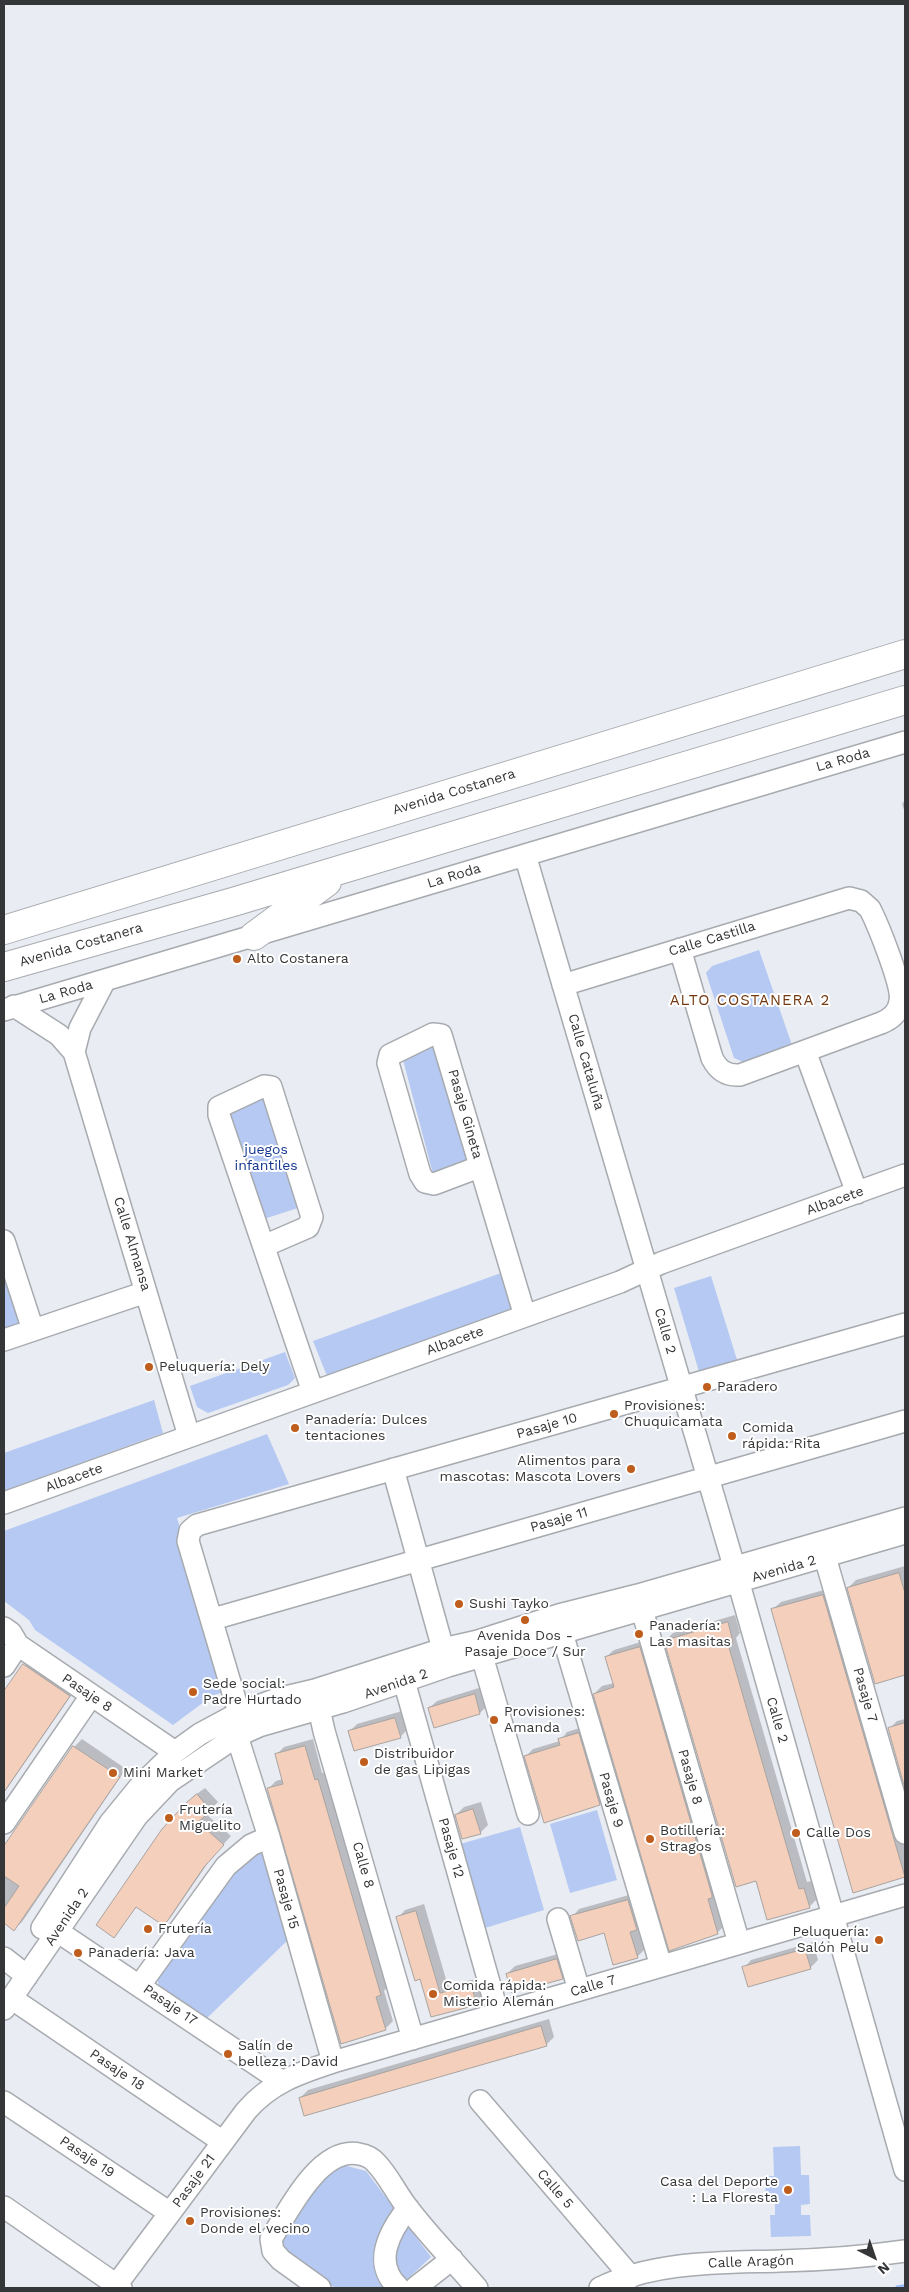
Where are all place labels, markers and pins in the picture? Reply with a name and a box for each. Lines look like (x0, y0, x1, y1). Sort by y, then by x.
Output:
place label: Alto Costanera (247, 951, 349, 967)
marker: Alto Costanera (231, 953, 243, 965)
place label: Peluquería: Dely (159, 1359, 270, 1375)
marker: Peluquería: Dely (143, 1361, 155, 1373)
place label: Paradero (717, 1379, 778, 1395)
marker: Paradero (701, 1381, 713, 1393)
place label: Provisiones: Chuquicamata (624, 1398, 723, 1430)
marker: Provisiones: Chuquicamata (608, 1408, 620, 1420)
place label: Panadería: Dulces tentaciones (305, 1412, 427, 1444)
place label: Comida rápida: Rita (742, 1420, 820, 1452)
marker: Panadería: Dulces tentaciones (289, 1422, 301, 1434)
marker: Comida rápida: Rita (726, 1430, 738, 1442)
place label: Alimentos para mascotas: Mascota Lovers (440, 1453, 621, 1485)
marker: Alimentos para mascotas: Mascota Lovers (625, 1463, 637, 1475)
place label: Sushi Tayko (469, 1596, 549, 1612)
marker: Sushi Tayko (453, 1598, 465, 1610)
marker: Avenida Dos - Pasaje Doce / Sur (519, 1614, 531, 1626)
place label: Panadería: Las masitas (649, 1618, 731, 1650)
place label: Avenida Dos - Pasaje Doce / Sur (464, 1628, 586, 1660)
marker: Panadería: Las masitas (633, 1628, 645, 1640)
place label: Sede social: Padre Hurtado (203, 1676, 302, 1708)
marker: Sede social: Padre Hurtado (187, 1686, 199, 1698)
place label: Provisiones: Amanda (504, 1704, 585, 1736)
marker: Provisiones: Amanda (488, 1714, 500, 1726)
place label: Distribuidor de gas Lipigas (374, 1746, 471, 1778)
marker: Distribuidor de gas Lipigas (358, 1756, 370, 1768)
place label: Mini Market (123, 1765, 203, 1781)
marker: Mini Market (107, 1767, 119, 1779)
place label: Frutería Miguelito (179, 1802, 241, 1834)
marker: Frutería Miguelito (163, 1812, 175, 1824)
place label: Botillería: Stragos (660, 1823, 725, 1855)
place label: Calle Dos (806, 1825, 871, 1841)
marker: Calle Dos (790, 1827, 802, 1839)
marker: Botillería: Stragos (644, 1833, 656, 1845)
place label: Frutería (158, 1921, 212, 1937)
marker: Frutería (142, 1923, 154, 1935)
place label: Peluquería: Salón Pelu (793, 1924, 869, 1956)
marker: Peluquería: Salón Pelu (873, 1934, 885, 1946)
place label: Panadería: Java (88, 1945, 195, 1961)
marker: Panadería: Java (72, 1947, 84, 1959)
place label: Comida rápida: Misterio Alemán (443, 1978, 554, 2010)
marker: Comida rápida: Misterio Alemán (427, 1988, 439, 2000)
place label: Salín de belleza : David (238, 2038, 338, 2070)
marker: Salín de belleza : David (222, 2048, 234, 2060)
place label: Casa del Deporte : La Floresta (660, 2174, 778, 2206)
marker: Casa del Deporte : La Floresta (782, 2184, 794, 2196)
place label: Provisiones: Donde el vecino (200, 2205, 310, 2238)
marker: Provisiones: Donde el vecino (184, 2215, 196, 2227)

